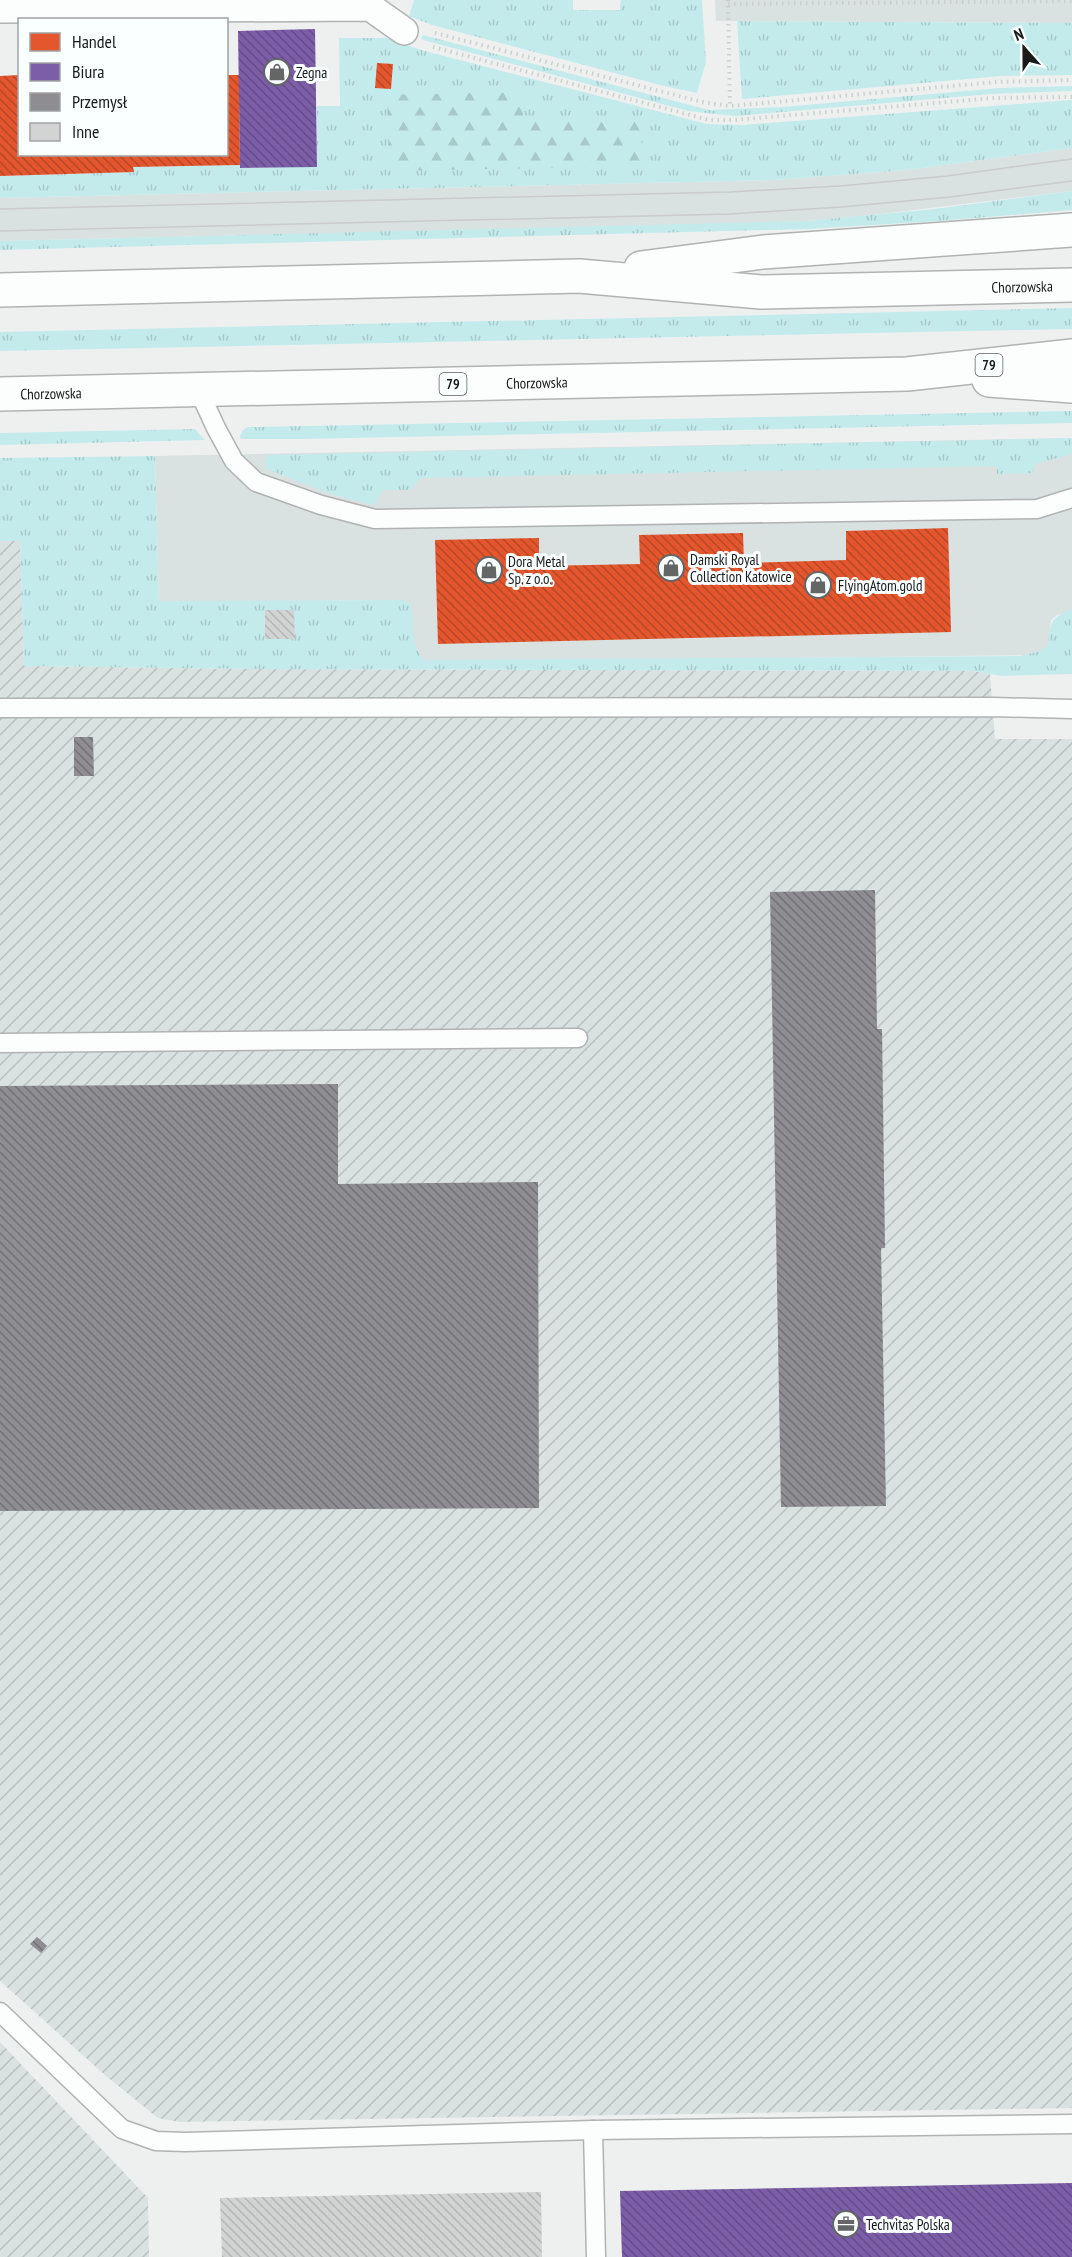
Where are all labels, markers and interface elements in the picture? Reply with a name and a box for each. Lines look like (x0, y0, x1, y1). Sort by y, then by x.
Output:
legend (18, 18, 228, 156)
north arrow (994, 18, 1054, 78)
text: N (1011, 23, 1026, 45)
text: Handel (72, 30, 117, 53)
shop icon: Zegna (262, 57, 292, 87)
text: Biura (72, 60, 104, 83)
place label: Zegna (296, 63, 327, 82)
text: Przemysł (72, 90, 128, 113)
text: Inne (72, 120, 99, 143)
street label: Chorzowska (991, 276, 1053, 296)
road number: 79 (976, 354, 1002, 376)
street label: Chorzowska (506, 372, 568, 392)
road number: 79 (440, 373, 466, 395)
street label: Chorzowska (20, 383, 82, 403)
place label: Damski Royal Collection Katowice (690, 550, 792, 586)
place label: Dora Metal Sp. z o.o. (508, 552, 566, 588)
shop icon: Damski Royal Collection Katowice (656, 553, 686, 583)
shop icon: Dora Metal Sp. z o.o. (474, 555, 504, 585)
shop icon: FlyingAtom.gold (803, 570, 833, 600)
place label: FlyingAtom.gold (838, 576, 922, 595)
office icon: Techvitas Polska (831, 2209, 861, 2239)
place label: Techvitas Polska (866, 2215, 950, 2234)

